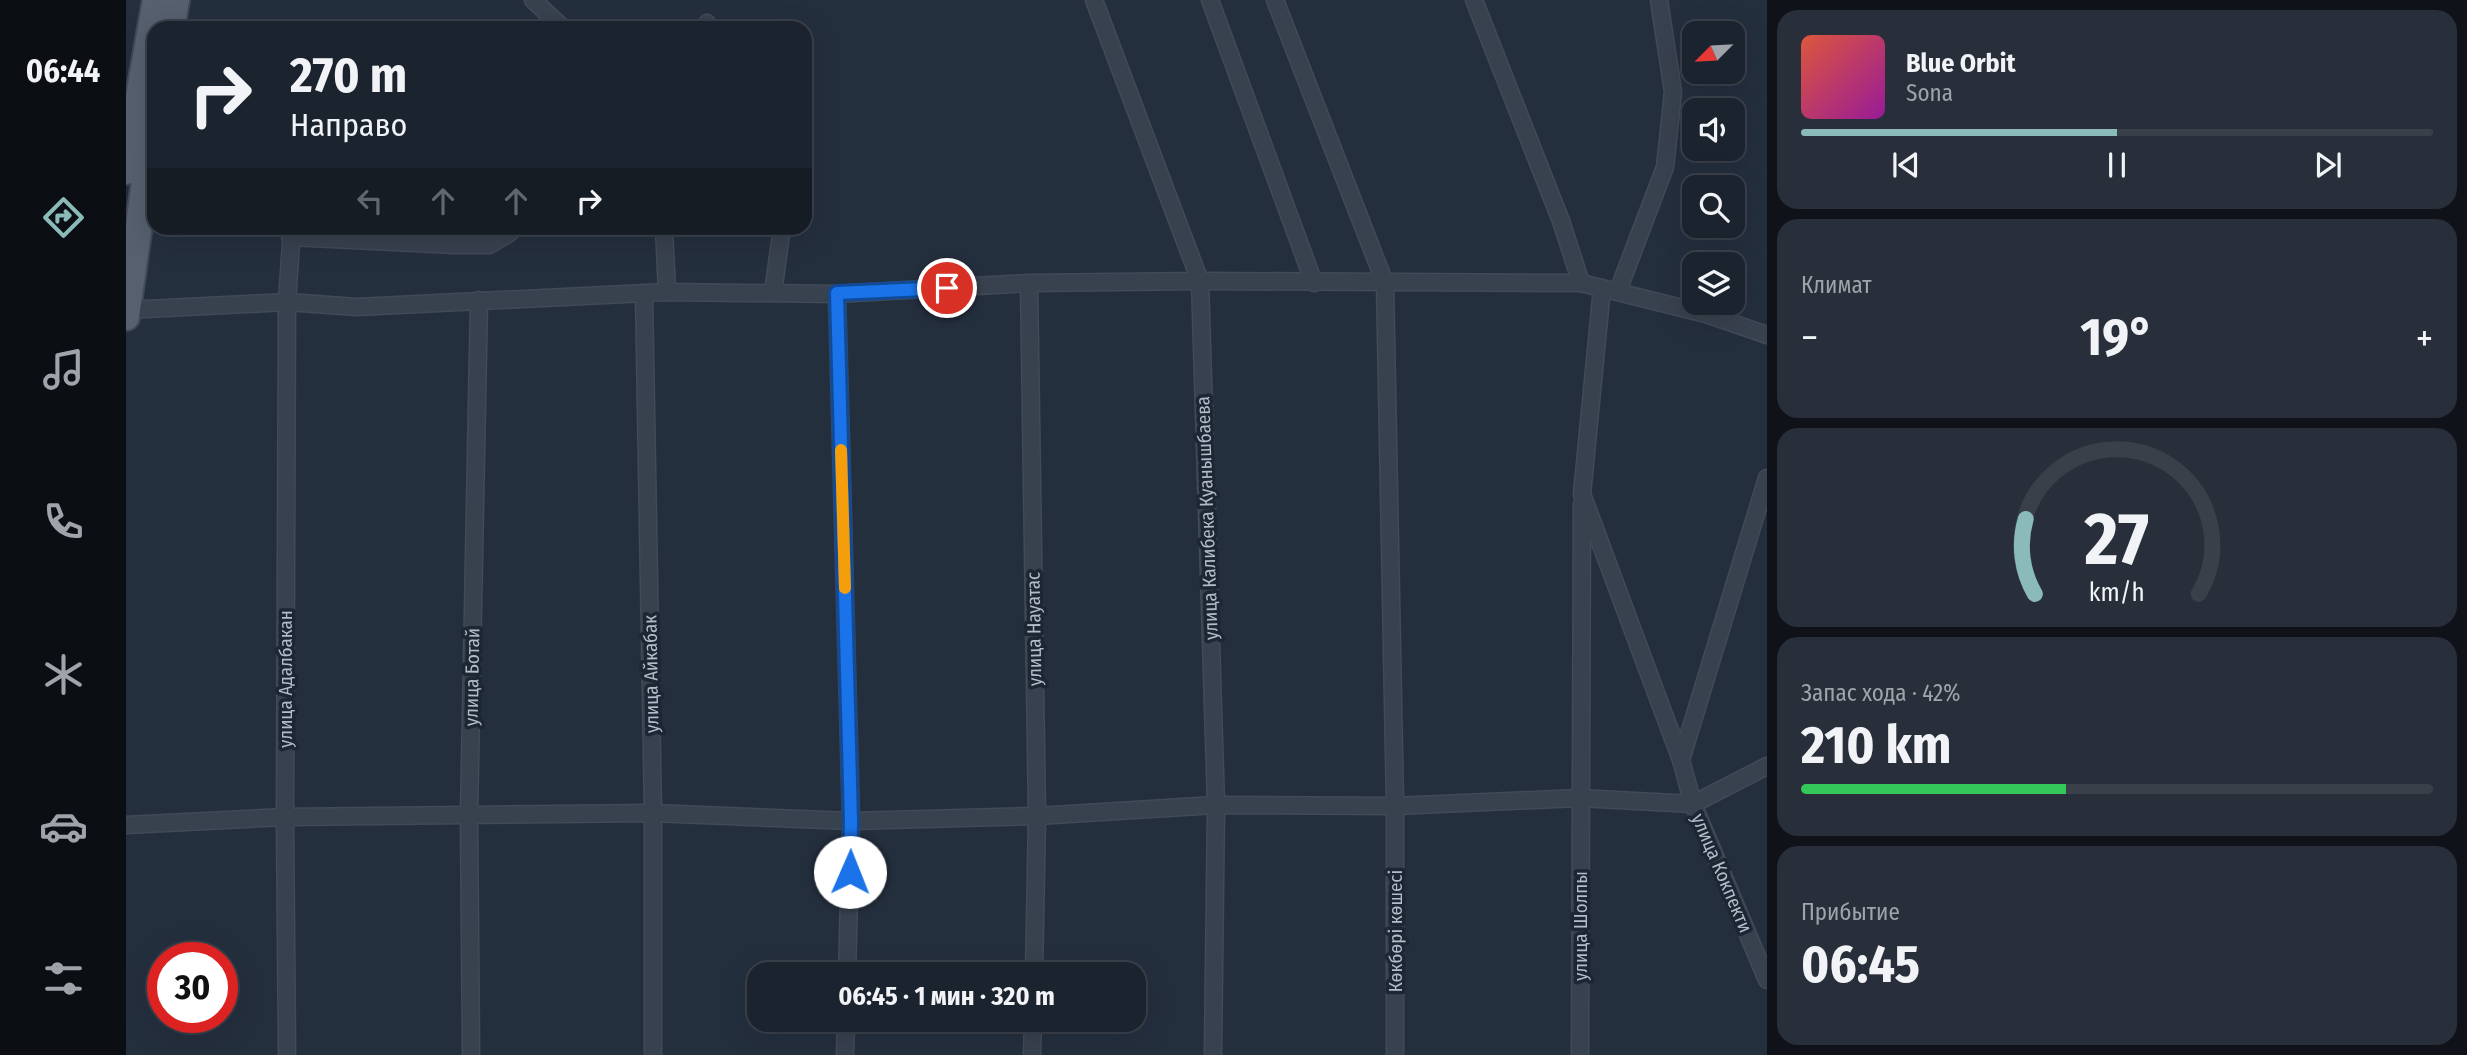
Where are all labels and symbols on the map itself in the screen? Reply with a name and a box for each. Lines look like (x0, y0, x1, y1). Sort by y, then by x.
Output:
north arrow (1682, 21, 1745, 84)
pin (917, 258, 977, 318)
street label: улица Калибека Куанышбаева (1191, 396, 1223, 640)
street label: улица Науатас (1022, 572, 1046, 686)
street label: улица Адалбакан (274, 610, 297, 748)
street label: улица Айкабак (638, 615, 664, 733)
street label: улица Ботай (460, 628, 484, 726)
street label: улица Кокпекти (1687, 810, 1757, 936)
position arrow (813, 835, 887, 909)
street label: Көкбөрі көшесі (1384, 870, 1407, 992)
street label: улица Шолпы (1569, 871, 1592, 981)
speed limit sign: 30 (147, 942, 238, 1033)

